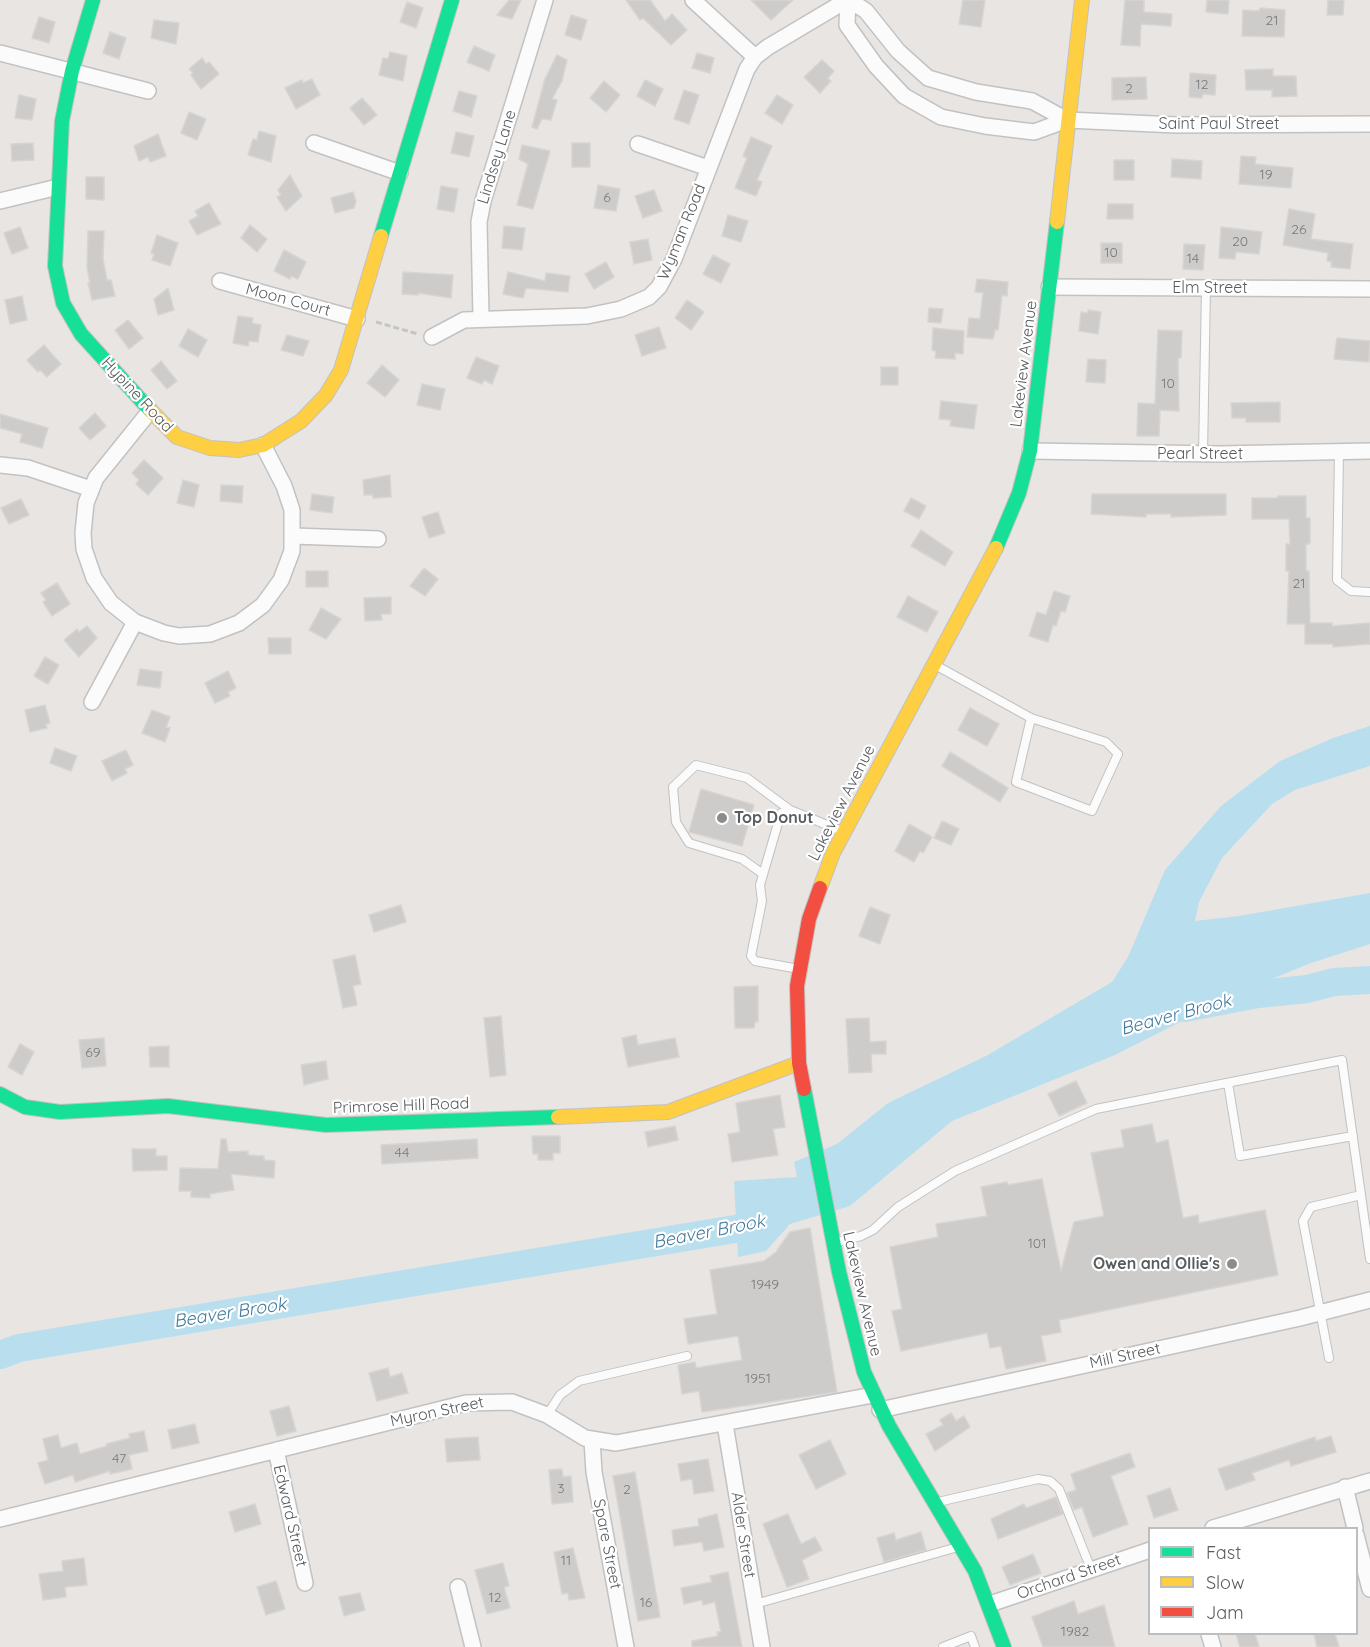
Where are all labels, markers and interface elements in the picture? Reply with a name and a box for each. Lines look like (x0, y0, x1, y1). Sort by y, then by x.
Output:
house number: 21 (1266, 13, 1278, 29)
house number: 12 (1196, 77, 1208, 93)
house number: 2 (1125, 81, 1133, 97)
street label: Lindsey Lane (474, 108, 520, 206)
street label: Saint Paul Street (1158, 114, 1280, 134)
house number: 19 (1260, 167, 1272, 183)
street label: Wyman Road (654, 181, 710, 283)
house number: 6 (603, 190, 611, 206)
house number: 26 (1291, 222, 1307, 238)
house number: 20 (1232, 234, 1248, 250)
house number: 10 (1104, 245, 1118, 261)
house number: 14 (1187, 251, 1199, 267)
street label: Elm Street (1172, 278, 1248, 298)
street label: Moon Court (244, 279, 332, 321)
street label: Lakeview Avenue (1007, 300, 1041, 428)
street label: Hypine Road (97, 353, 177, 437)
house number: 10 (1161, 376, 1175, 392)
street label: Pearl Street (1157, 444, 1243, 464)
house number: 21 (1293, 576, 1305, 592)
street label: Lakeview Avenue (805, 742, 879, 864)
place label: Top Donut (734, 808, 814, 828)
marker: Top Donut (715, 811, 729, 825)
water label: Beaver Brook (1118, 990, 1234, 1040)
house number: 69 (85, 1045, 101, 1061)
street label: Primrose Hill Road (332, 1094, 470, 1118)
house number: 44 (395, 1145, 409, 1161)
water label: Beaver Brook (651, 1211, 767, 1253)
street label: Lakeview Avenue (838, 1230, 886, 1358)
house number: 101 (1028, 1236, 1046, 1252)
place label: Owen and Ollie's (1093, 1254, 1220, 1274)
marker: Owen and Ollie's (1225, 1257, 1239, 1271)
house number: 1949 (751, 1277, 779, 1293)
water label: Beaver Brook (172, 1293, 288, 1333)
street label: Mill Street (1088, 1339, 1162, 1373)
house number: 1951 (745, 1371, 771, 1387)
street label: Myron Street (388, 1393, 486, 1431)
house number: 47 (112, 1451, 126, 1467)
street label: Edward Street (269, 1463, 311, 1569)
house number: 3 (557, 1481, 565, 1497)
house number: 2 (623, 1482, 631, 1498)
street label: Alder Street (727, 1491, 759, 1579)
street label: Spare Street (589, 1497, 625, 1591)
legend (1148, 1527, 1358, 1635)
text: Fast (1206, 1541, 1241, 1564)
street label: Orchard Street (1014, 1550, 1124, 1604)
house number: 11 (561, 1553, 571, 1569)
text: Slow (1206, 1571, 1244, 1594)
house number: 12 (489, 1590, 501, 1606)
house number: 16 (640, 1595, 652, 1611)
text: Jam (1206, 1601, 1244, 1624)
house number: 1982 (1061, 1624, 1089, 1640)

